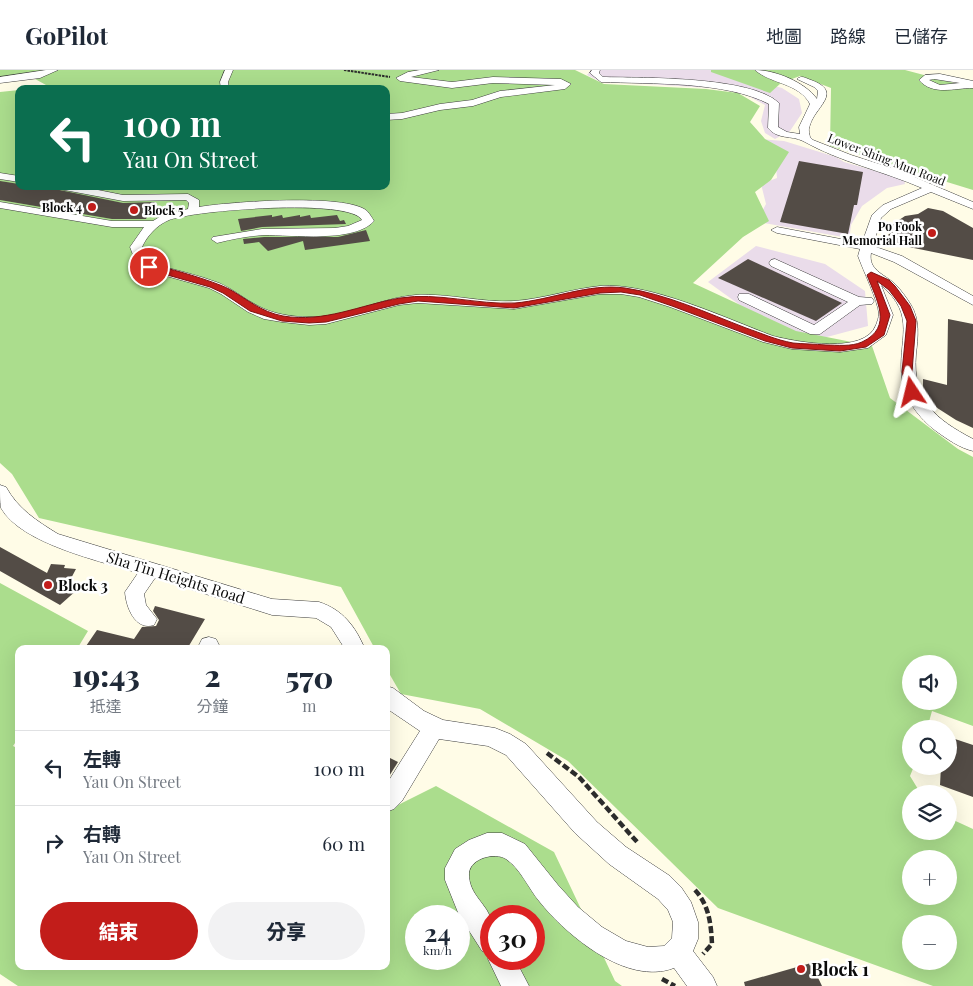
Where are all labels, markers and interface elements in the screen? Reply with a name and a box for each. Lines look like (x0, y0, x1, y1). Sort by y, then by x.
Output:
text: GoPilot (25, 19, 108, 51)
text: 地圖 (766, 24, 802, 48)
text: 路線 (830, 24, 866, 48)
text: 已儲存 (894, 24, 948, 48)
text: 100 m (123, 99, 221, 146)
icon: left (40, 105, 105, 170)
street label: Lower Shing Mun Road (826, 129, 948, 189)
text: Yau On Street (123, 144, 258, 174)
place label: Block 4 (42, 199, 82, 215)
marker: Block 4 (86, 201, 98, 213)
place label: Block 5 (144, 202, 184, 218)
marker: Block 5 (128, 204, 140, 216)
place label: Po Fook Memorial Hall (842, 218, 923, 248)
marker: Po Fook Memorial Hall (926, 227, 938, 239)
pin (128, 246, 170, 288)
icon: arrive (135, 253, 163, 281)
position arrow (885, 365, 937, 417)
street label: Sha Tin Heights Road (104, 546, 248, 608)
place label: Block 3 (58, 575, 108, 595)
marker: Block 3 (42, 579, 54, 591)
text: 19:43 (72, 655, 140, 695)
text: 2 (204, 655, 221, 695)
map controls (902, 655, 957, 970)
button: sound (902, 655, 957, 710)
text: 570 (285, 657, 333, 697)
text: 抵達 (90, 695, 122, 716)
text: 分鐘 (197, 695, 229, 716)
text: m (302, 695, 316, 716)
button: search (902, 720, 957, 775)
text: 左轉 (83, 745, 121, 771)
icon: left (40, 754, 68, 782)
text: 100 m (314, 755, 365, 781)
text: Yau On Street (83, 771, 181, 792)
button: layers (902, 785, 957, 840)
text: 右轉 (83, 820, 121, 846)
icon: right (40, 829, 68, 857)
text: 60 m (322, 830, 365, 856)
text: Yau On Street (83, 846, 181, 867)
button: + (902, 850, 957, 905)
button: 結束 (40, 902, 198, 960)
button: 分享 (208, 902, 365, 960)
speed limit sign: 30 (480, 905, 545, 970)
text: 24 (424, 915, 451, 948)
button: − (902, 915, 957, 970)
text: km/h (423, 942, 452, 958)
place label: Block 1 (811, 957, 869, 981)
marker: Block 1 (795, 963, 807, 975)

